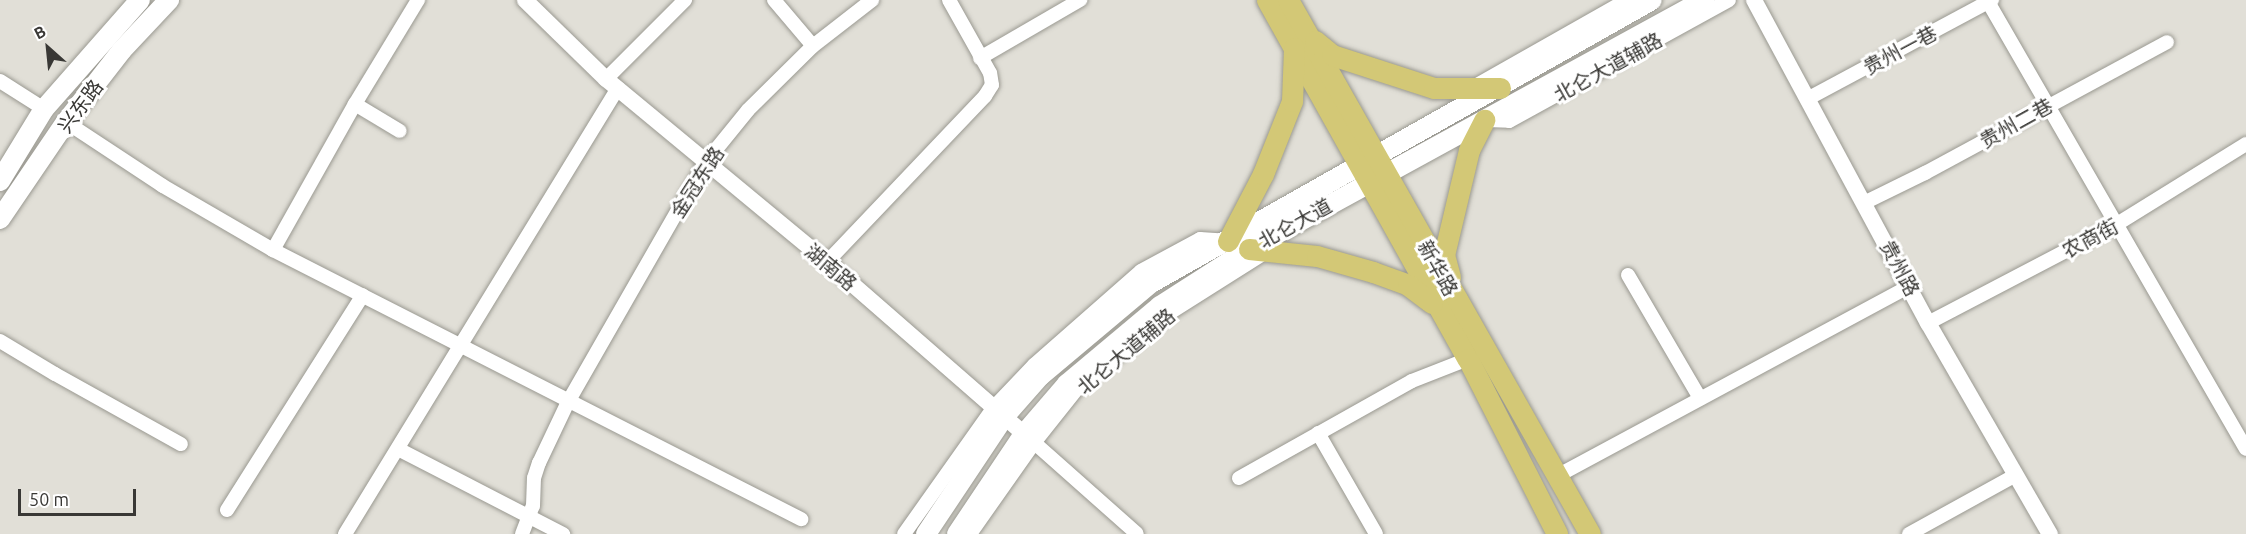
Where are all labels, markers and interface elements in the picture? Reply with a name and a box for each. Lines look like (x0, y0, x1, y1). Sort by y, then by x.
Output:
north arrow (18, 18, 78, 78)
street label: 贵州一巷 (1859, 21, 1941, 79)
text: B (31, 22, 49, 42)
street label: 北仑大道辅路 (1550, 27, 1666, 107)
street label: 兴东路 (52, 75, 108, 137)
street label: 贵州二巷 (1975, 93, 2057, 153)
street label: 金冠东路 (665, 142, 729, 222)
street label: 北仑大道 (1254, 193, 1336, 253)
street label: 农商街 (2058, 213, 2122, 263)
street label: 新华路 (1413, 236, 1463, 300)
street label: 贵州路 (1875, 236, 1925, 300)
street label: 湖南路 (800, 239, 862, 295)
street label: 北仑大道辅路 (1072, 303, 1180, 399)
scale bar (21, 477, 140, 515)
text: 50 m (29, 489, 69, 509)

